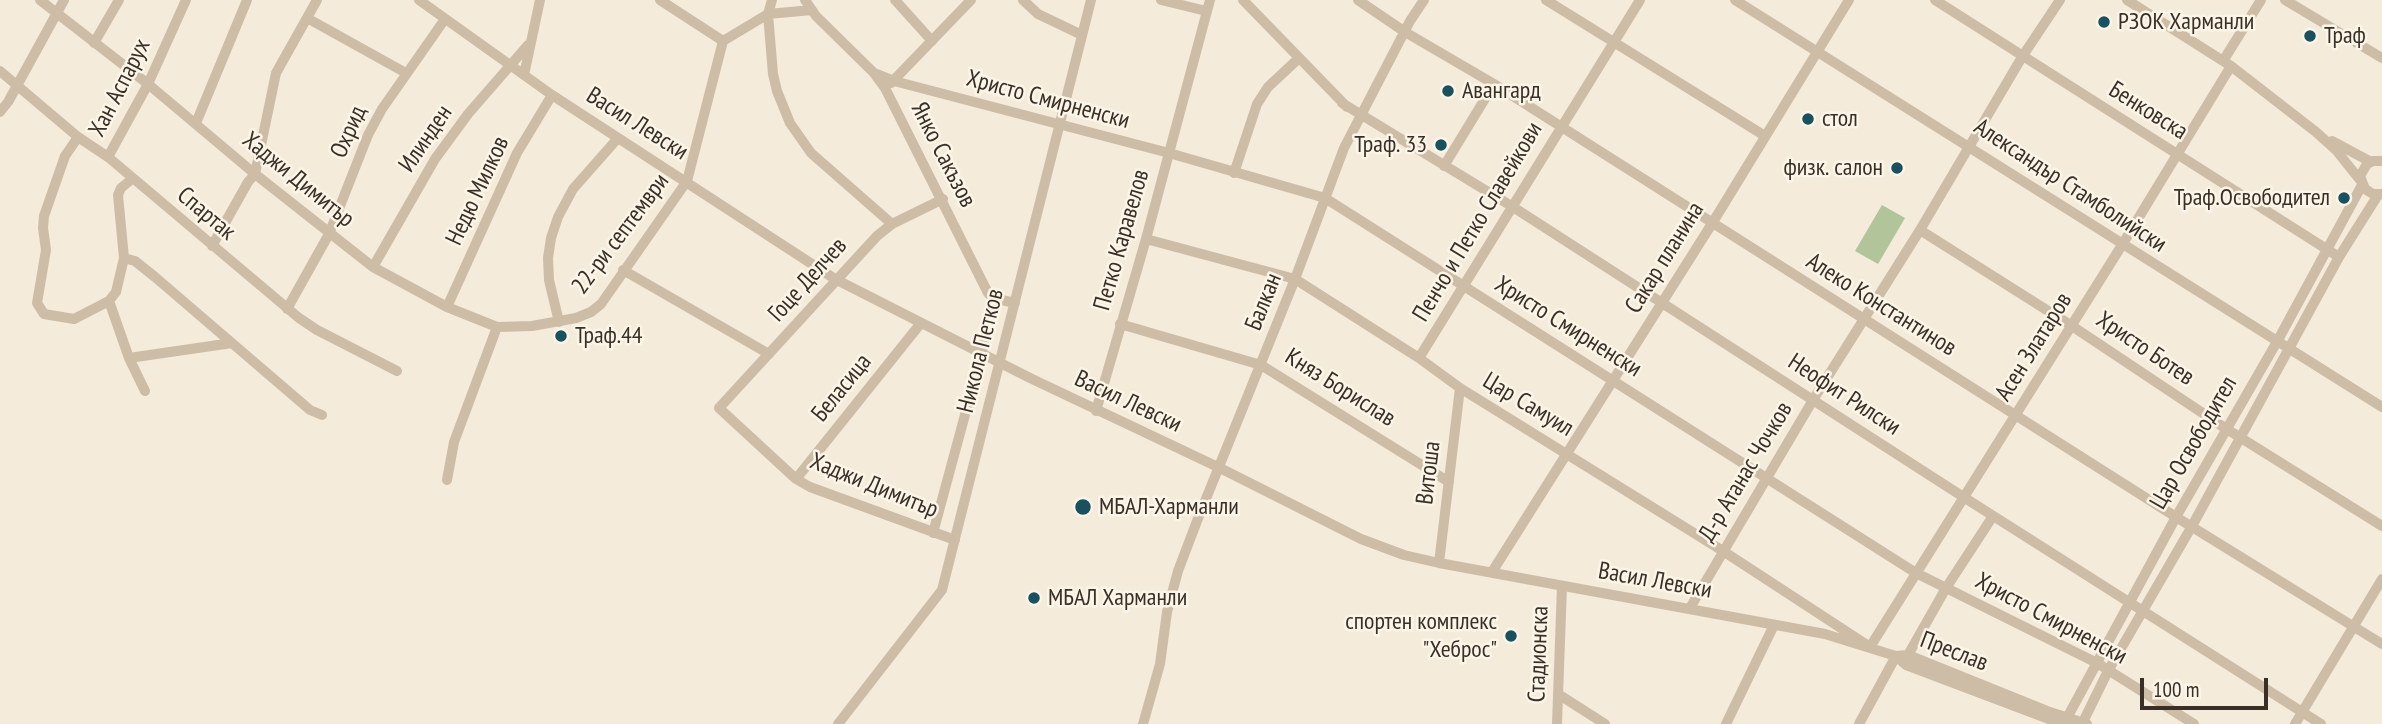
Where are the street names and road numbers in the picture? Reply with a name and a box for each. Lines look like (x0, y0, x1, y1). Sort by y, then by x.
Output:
street label: Хан Аспарух (83, 34, 157, 142)
street label: Христо Смирненски (963, 64, 1133, 136)
street label: Бенковска (2103, 76, 2193, 146)
street label: Васил Левски (581, 81, 693, 167)
street label: Янко Сакъзов (904, 98, 982, 212)
street label: Илинден (393, 100, 459, 178)
street label: Охрид (325, 101, 373, 163)
street label: Александър Стамболийски (1968, 113, 2172, 259)
street label: Пенчо и Петко Славейкови (1407, 117, 1549, 327)
street label: Хаджи Димитър (236, 126, 360, 234)
street label: Недю Милков (440, 132, 516, 250)
street label: Петко Каравелов (1088, 166, 1156, 314)
street label: 22-ри септември (566, 168, 676, 300)
street label: Спартак (171, 181, 241, 247)
street label: Сакар планина (1619, 197, 1711, 319)
street label: Гоце Делчев (763, 232, 853, 328)
street label: Алеко Константинов (1801, 247, 1961, 363)
street label: Балкан (1240, 269, 1288, 335)
street label: Христо Смирненски (1489, 270, 1647, 384)
street label: Никола Петков (952, 286, 1010, 416)
street label: Асен Златаров (1989, 288, 2079, 406)
street label: Христо Ботев (2091, 306, 2199, 392)
street label: Княз Борислав (1280, 343, 1400, 433)
street label: Беласица (806, 348, 878, 428)
street label: Неофит Рилски (1782, 348, 1906, 442)
street label: Васил Левски (1070, 365, 1186, 439)
street label: Цар Самуил (1477, 367, 1579, 443)
street label: Цар Освободител (2144, 371, 2244, 515)
street label: Д-р Атанас Чочков (1693, 397, 1799, 547)
street label: Витоша (1411, 440, 1447, 506)
street label: Хаджи Димитър (806, 447, 942, 525)
street label: Васил Левски (1596, 557, 1714, 605)
street label: Христо Смирненски (1970, 567, 2132, 671)
street label: Стадионска (1523, 605, 1555, 703)
street label: Преслав (1916, 626, 1992, 678)

